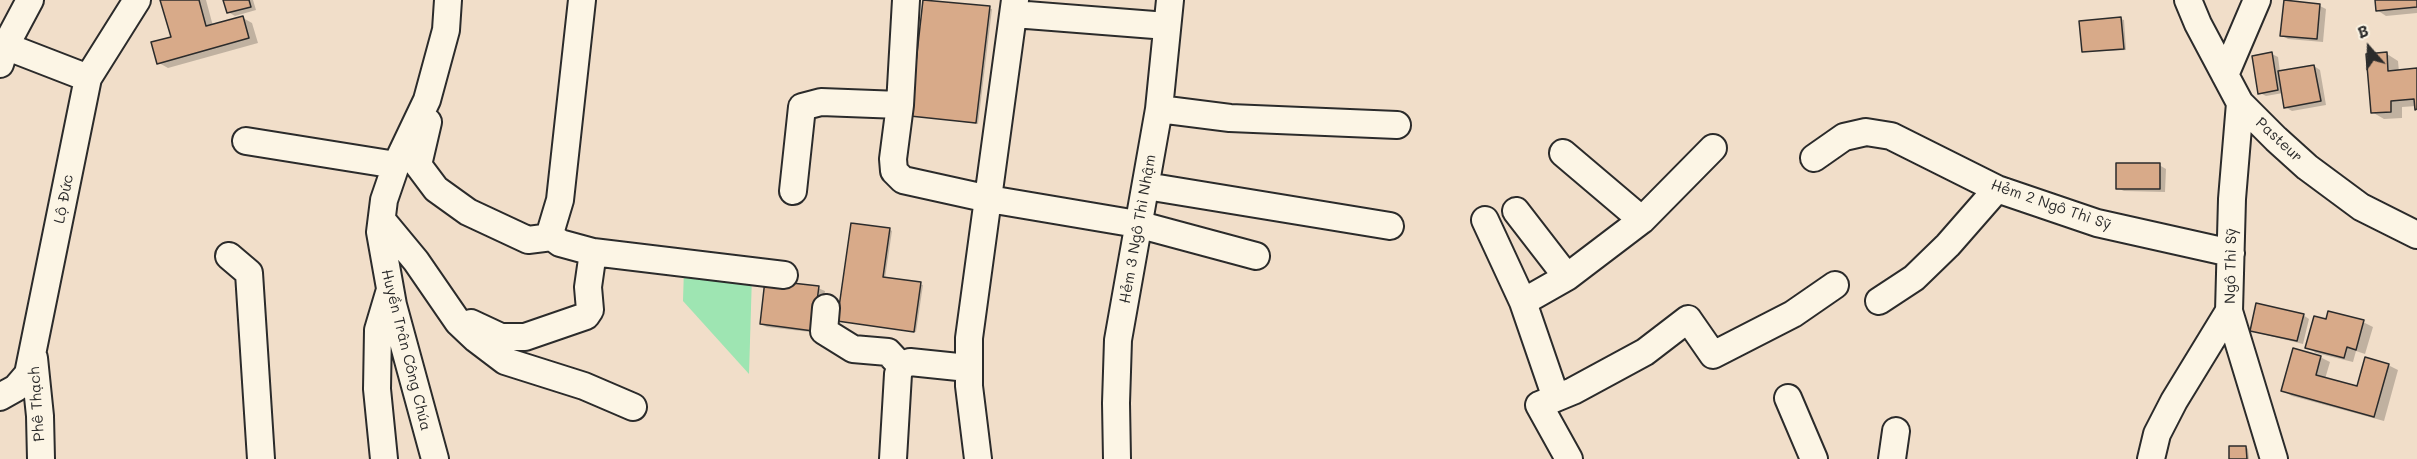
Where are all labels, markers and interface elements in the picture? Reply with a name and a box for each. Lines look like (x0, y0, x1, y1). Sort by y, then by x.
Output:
north arrow (2339, 18, 2399, 78)
text: B (2354, 19, 2371, 42)
street label: Pasteur (2252, 114, 2306, 166)
street label: Hẻm 3 Ngô Thì Nhậm (1116, 153, 1160, 305)
street label: Lộ Đức (50, 173, 78, 225)
street label: Hẻm 2 Ngô Thì Sỹ (1989, 176, 2113, 234)
street label: Ngô Thì Sỹ (2221, 228, 2241, 304)
street label: Huyền Trân Công Chúa (377, 267, 435, 433)
street label: Phê Thạch (25, 366, 49, 442)

